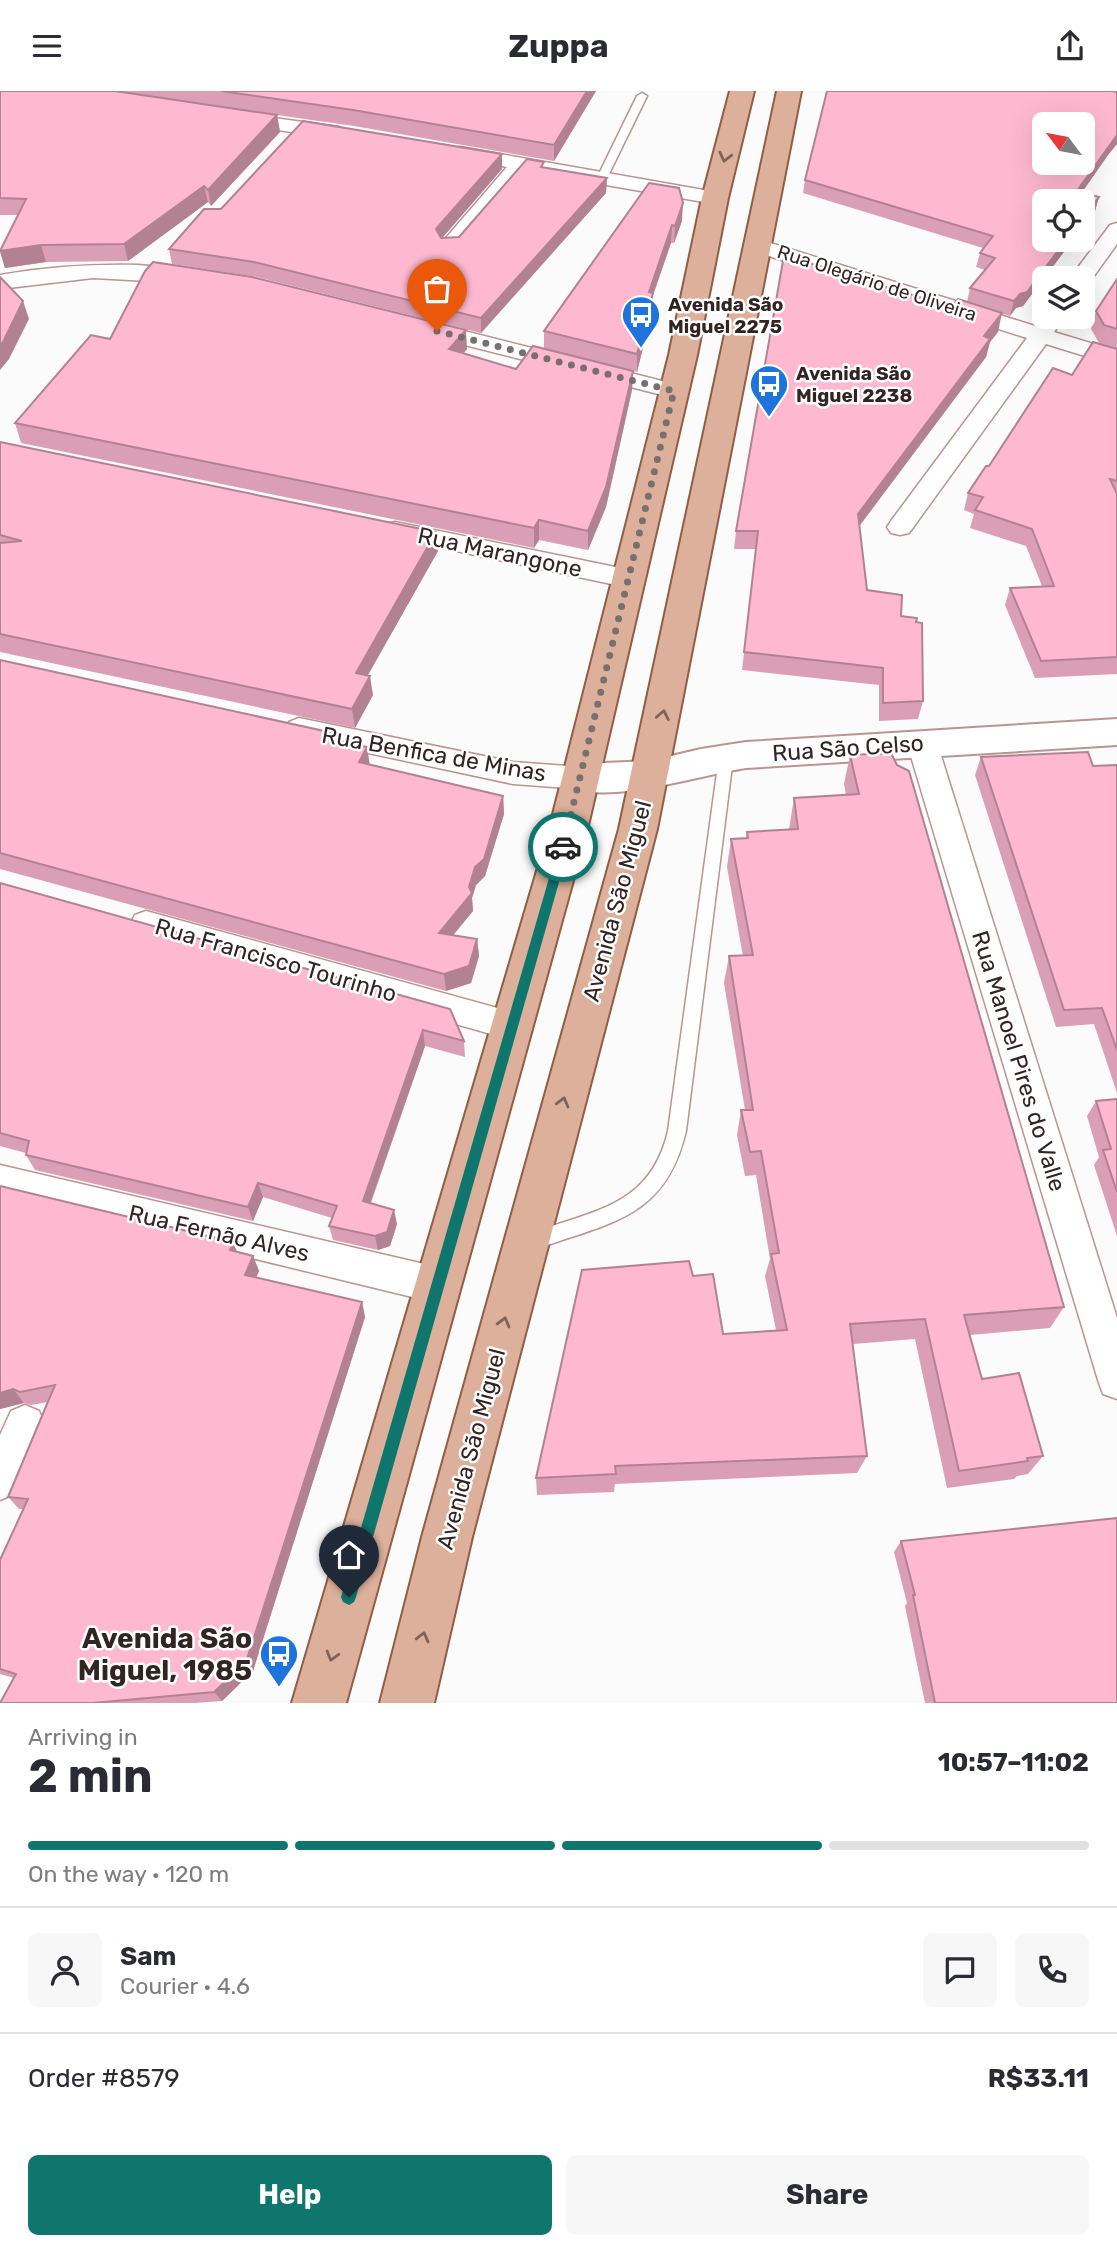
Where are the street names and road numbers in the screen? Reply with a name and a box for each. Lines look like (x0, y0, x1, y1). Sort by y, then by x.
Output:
street label: Rua Olegário de Oliveira (775, 240, 979, 326)
street label: Rua Marangone (415, 521, 585, 583)
street label: Rua Benfica de Minas (320, 720, 548, 788)
street label: Rua São Celso (771, 729, 925, 767)
street label: Avenida São Miguel (577, 797, 657, 1005)
street label: Rua Francisco Tourinho (152, 912, 400, 1008)
street label: Rua Manoel Pires do Valle (966, 927, 1072, 1195)
street label: Rua Fernão Alves (126, 1199, 312, 1267)
street label: Avenida São Miguel (431, 1345, 511, 1553)

